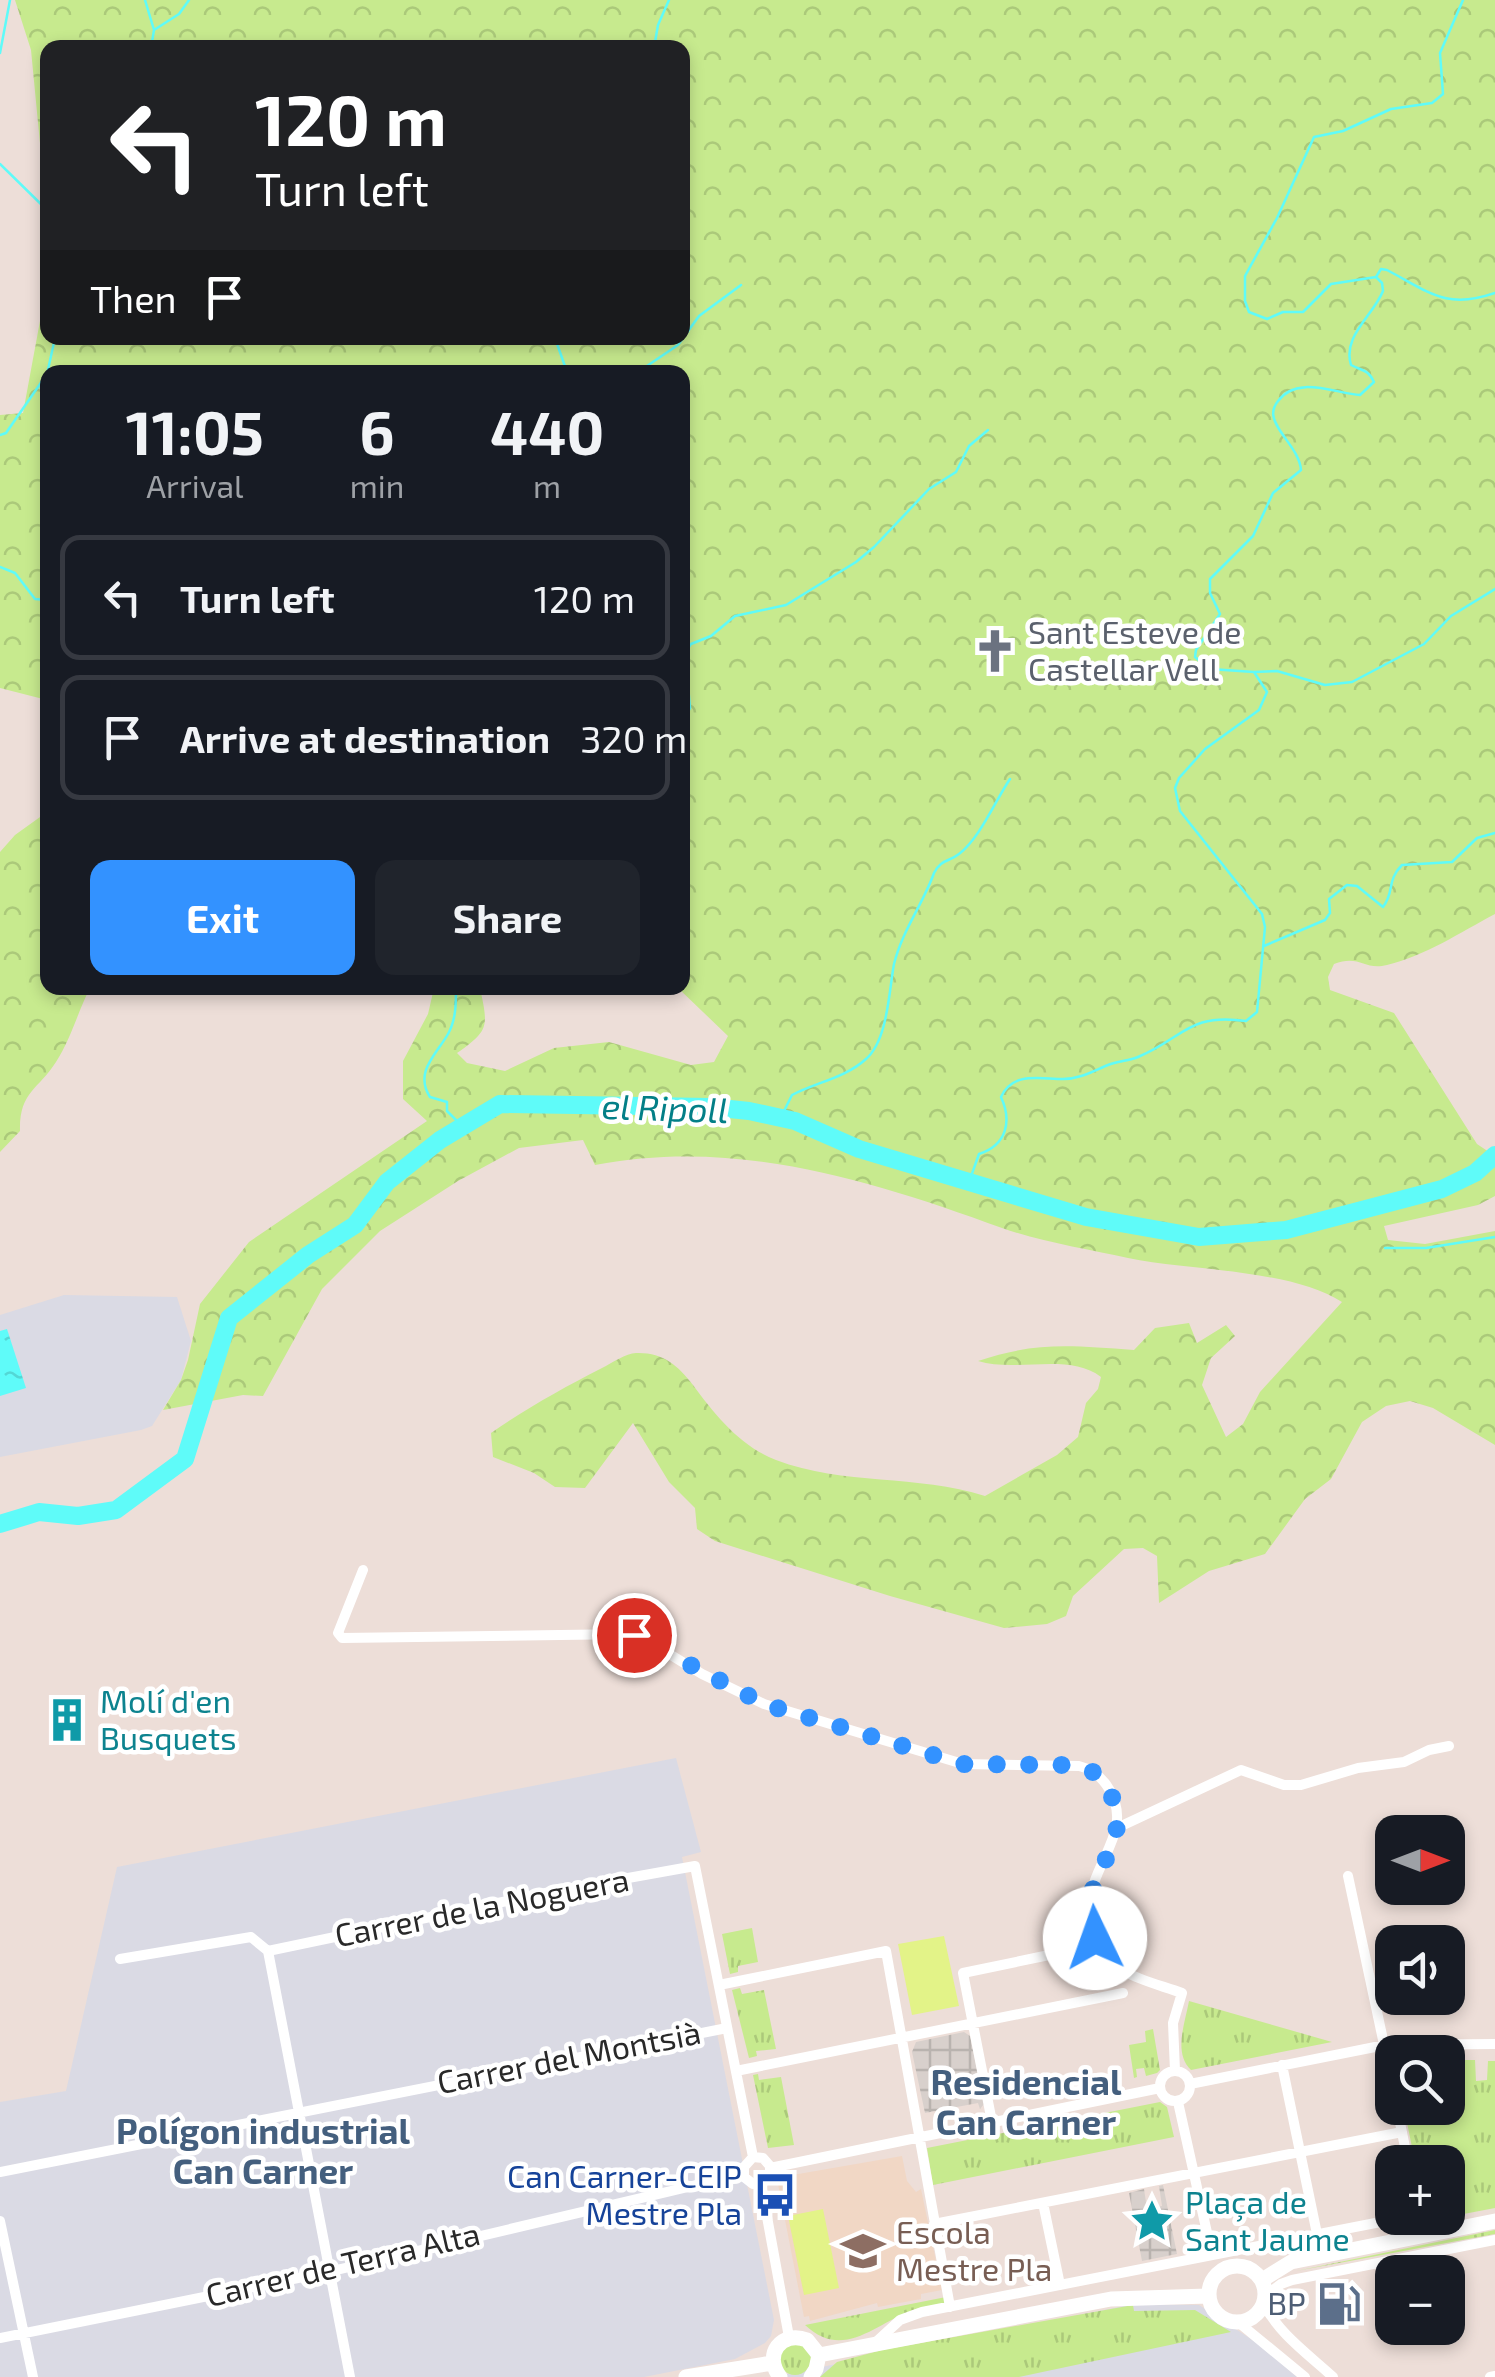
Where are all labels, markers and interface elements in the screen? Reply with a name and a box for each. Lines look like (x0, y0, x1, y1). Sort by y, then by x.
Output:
text: 120 m (255, 76, 447, 160)
icon: left (90, 80, 220, 210)
text: Turn left (255, 161, 429, 215)
icon: arrive (197, 270, 252, 325)
text: Then (90, 275, 177, 321)
text: 11:05 (126, 395, 264, 467)
text: 6 (359, 395, 395, 467)
text: 440 (490, 395, 604, 467)
text: Arrival (146, 466, 244, 504)
text: min (350, 466, 404, 504)
text: m (533, 466, 561, 504)
icon: left (95, 570, 150, 625)
text: Turn left (180, 575, 335, 621)
text: 120 m (534, 575, 635, 621)
place label: Sant Esteve de Castellar Vell (1028, 612, 1242, 687)
church icon: Sant Esteve de Castellar Vell (971, 627, 1019, 675)
icon: arrive (95, 710, 150, 765)
text: Arrive at destination (180, 715, 550, 761)
text: 320 m (580, 715, 687, 761)
button: Exit (90, 860, 355, 975)
button: Share (375, 860, 640, 975)
water label: el Ripoll (601, 1084, 729, 1130)
pin (592, 1593, 677, 1678)
icon: arrive (607, 1608, 662, 1663)
place label: Molí d'en Busquets (100, 1681, 236, 1756)
building icon: Molí d'en Busquets (43, 1696, 91, 1744)
north arrow (1375, 1815, 1465, 1905)
map controls (1375, 1815, 1465, 2345)
street label: Carrer de la Noguera (331, 1859, 632, 1953)
position arrow (1043, 1886, 1147, 1990)
button: sound (1375, 1925, 1465, 2015)
street label: Carrer del Montsià (434, 2012, 704, 2100)
button: search (1375, 2035, 1465, 2125)
district label: Residencial Can Carner (930, 2060, 1122, 2142)
district label: Polígon industrial Can Carner (116, 2109, 411, 2191)
button: + (1375, 2145, 1465, 2235)
place label: Can Carner-CEIP Mestre Pla (507, 2156, 742, 2231)
bus stop icon: Can Carner-CEIP Mestre Pla (751, 2171, 799, 2219)
place label: Plaça de Sant Jaume (1185, 2182, 1350, 2257)
place icon: Plaça de Sant Jaume (1128, 2197, 1176, 2245)
place label: Escola Mestre Pla (896, 2212, 1052, 2287)
street label: Carrer de Terra Alta (202, 2213, 483, 2313)
school or university icon: Escola Mestre Pla (839, 2227, 887, 2275)
button: − (1375, 2255, 1465, 2345)
fuel station icon: BP (1315, 2280, 1363, 2328)
place label: BP (1267, 2283, 1306, 2321)

